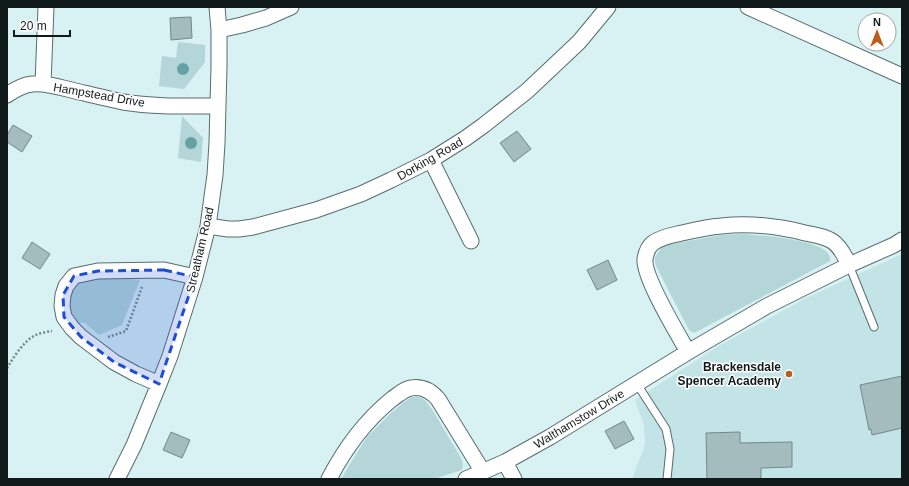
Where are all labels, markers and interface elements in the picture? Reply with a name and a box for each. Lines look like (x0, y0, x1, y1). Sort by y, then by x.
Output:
scale bar (14, 12, 70, 38)
north arrow (857, 12, 897, 52)
text: N (873, 16, 881, 28)
text: 20 m (20, 19, 47, 33)
street label: Hampstead Drive (52, 80, 146, 110)
street label: Dorking Road (395, 135, 465, 183)
street label: Streatham Road (183, 206, 217, 294)
place label: Brackensdale Spencer Academy (677, 360, 781, 388)
marker: Brackensdale Spencer Academy (784, 369, 794, 379)
street label: Walthamstow Drive (531, 386, 627, 452)

